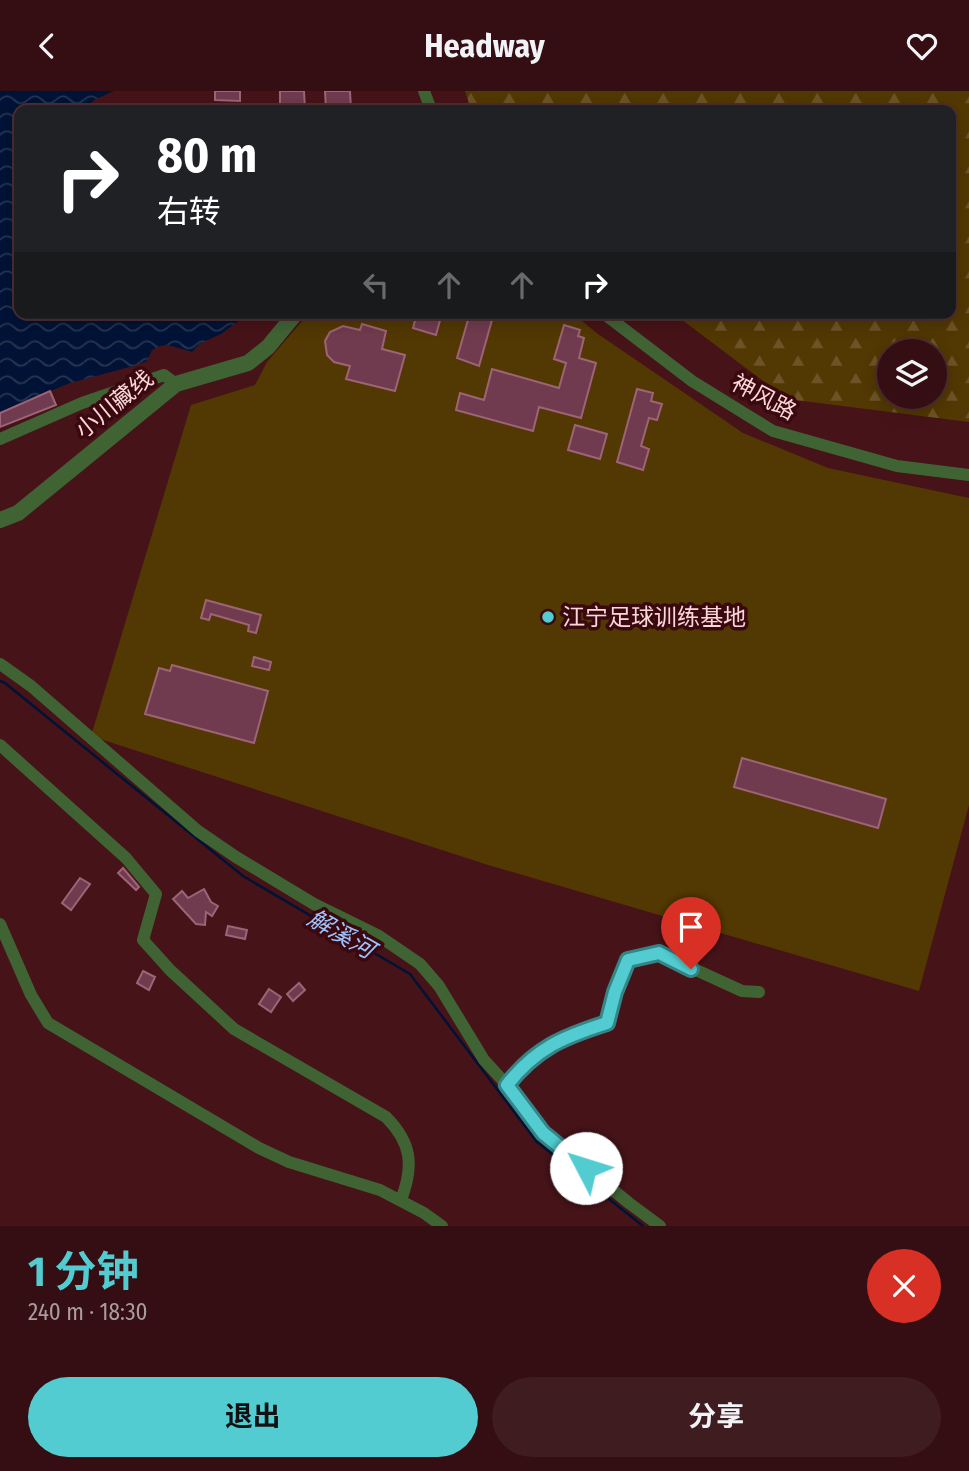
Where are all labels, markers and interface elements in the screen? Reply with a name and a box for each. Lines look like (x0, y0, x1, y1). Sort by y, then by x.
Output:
icon: back (28, 27, 66, 65)
text: Headway (424, 27, 545, 65)
icon: heart (903, 27, 941, 65)
text: 80 m (157, 126, 257, 185)
icon: right (42, 133, 133, 224)
text: 右转 (157, 193, 221, 231)
icon: left (357, 266, 395, 304)
icon: ahead (430, 266, 468, 304)
icon: ahead (503, 266, 541, 304)
icon: right (576, 266, 614, 304)
map controls (877, 339, 947, 409)
button: layers (877, 339, 947, 409)
street label: 小川藏线 (69, 364, 159, 444)
street label: 神风路 (727, 368, 801, 426)
place label: 江宁足球训练基地 (562, 603, 746, 631)
marker: 江宁足球训练基地 (540, 609, 556, 625)
pin (661, 897, 721, 969)
water label: 解溪河 (303, 904, 383, 966)
icon: arrive (672, 908, 710, 946)
position arrow (549, 1131, 623, 1205)
text: 1 分钟 (28, 1247, 139, 1297)
button: close (867, 1249, 941, 1323)
text: 240 m · 18:30 (28, 1298, 148, 1326)
button: 退出 (28, 1377, 478, 1457)
button: 分享 (492, 1377, 941, 1457)

